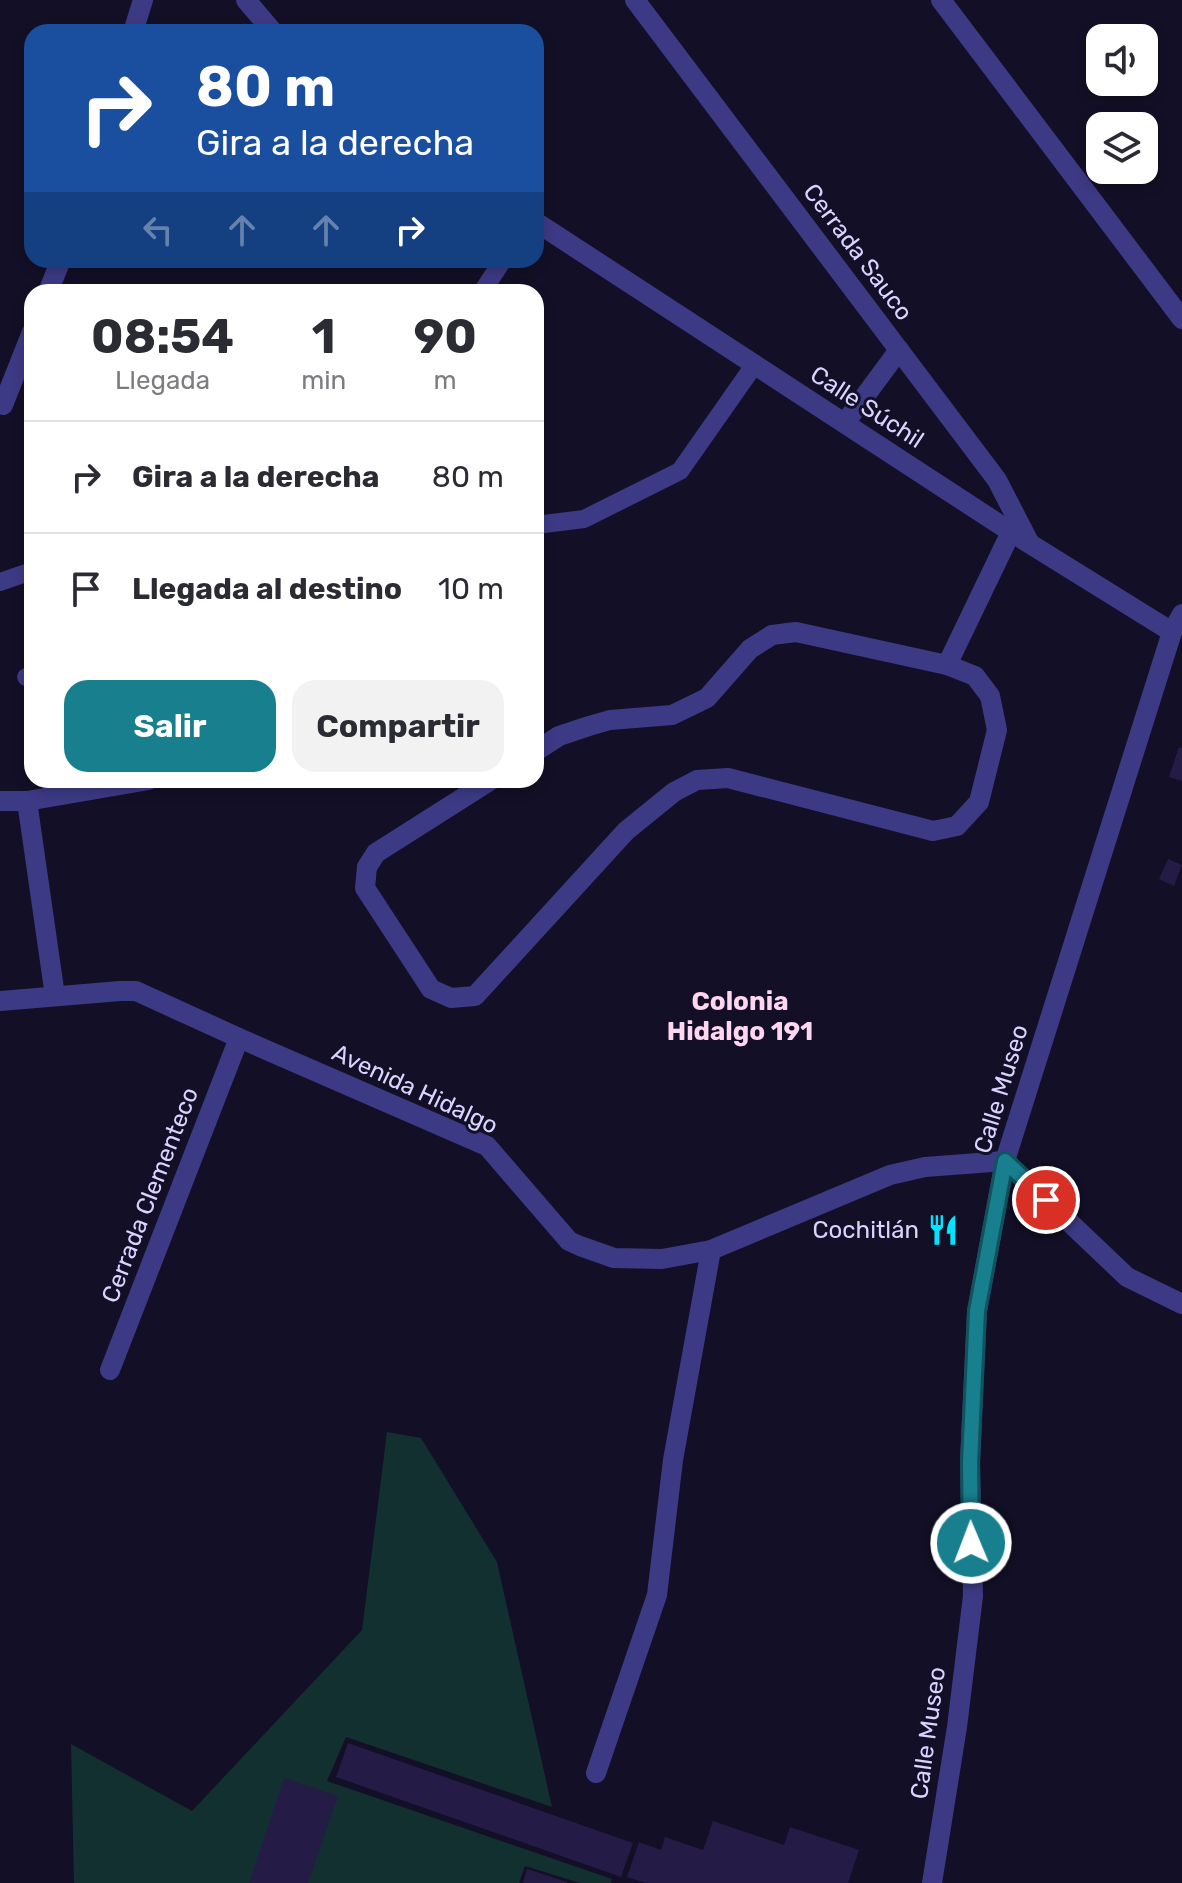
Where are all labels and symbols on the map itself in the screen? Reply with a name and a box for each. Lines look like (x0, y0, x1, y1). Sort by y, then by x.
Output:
street label: Cerrada Sauco (798, 178, 918, 326)
street label: Calle Súchil (805, 360, 929, 454)
district label: Colonia Hidalgo 191 (667, 986, 813, 1047)
street label: Calle Museo (968, 1021, 1034, 1157)
street label: Avenida Hidalgo (328, 1038, 502, 1140)
street label: Cerrada Clementeco (96, 1083, 204, 1307)
pin (1012, 1166, 1080, 1234)
restaurant icon: Cochitlán (926, 1213, 960, 1247)
place label: Cochitlán (813, 1216, 919, 1244)
position arrow (929, 1501, 1013, 1585)
street label: Calle Museo (905, 1665, 951, 1801)

